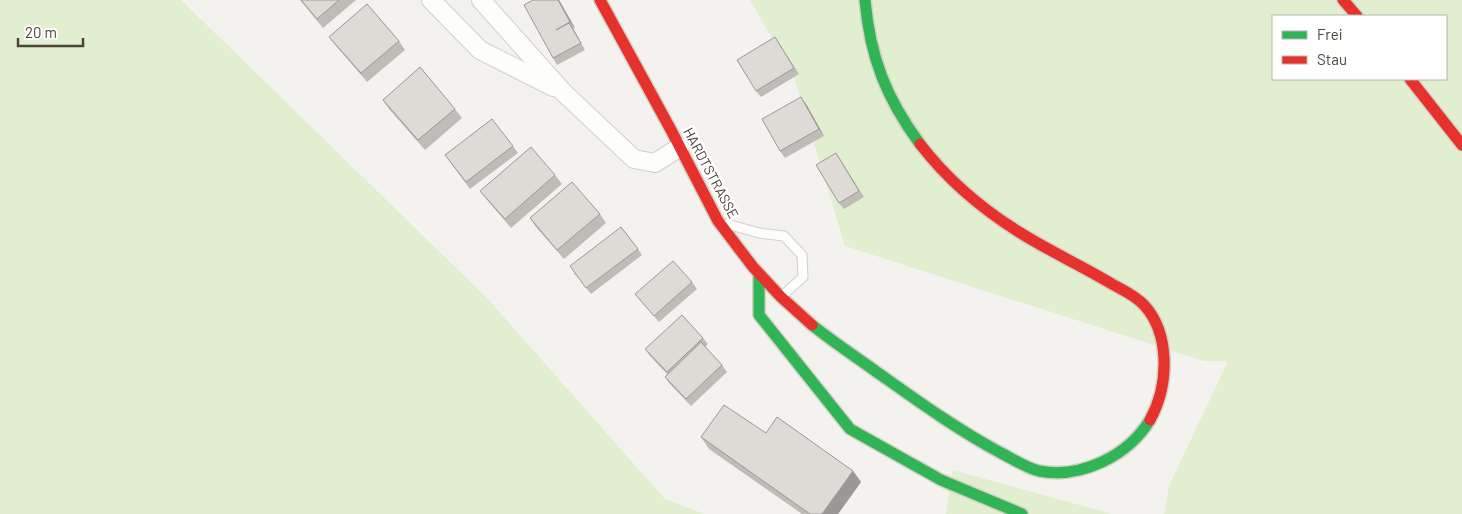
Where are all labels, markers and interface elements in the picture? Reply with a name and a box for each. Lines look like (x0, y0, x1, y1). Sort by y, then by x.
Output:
scale bar (18, 15, 82, 47)
legend (1272, 15, 1447, 80)
text: 20 m (25, 23, 57, 41)
text: Frei (1317, 25, 1343, 43)
text: Stau (1317, 50, 1347, 68)
street label: HARDTSTRASSE (680, 124, 743, 221)

